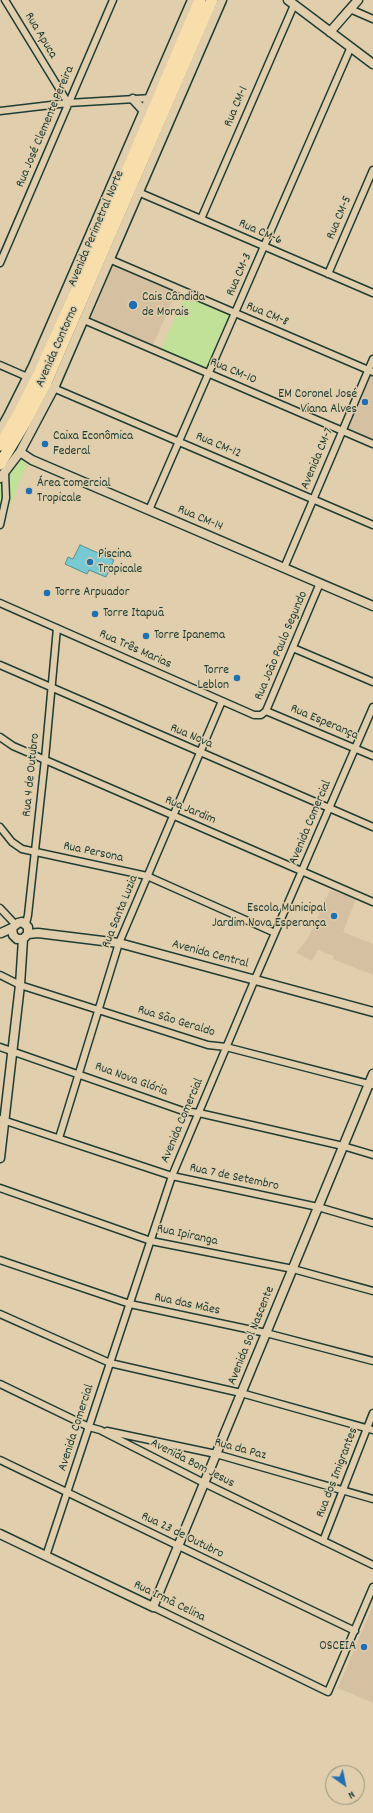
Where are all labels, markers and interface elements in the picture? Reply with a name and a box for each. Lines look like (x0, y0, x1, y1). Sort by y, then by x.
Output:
street label: Rua Apuca (20, 10, 60, 62)
street label: Rua José Clemente Pereira (13, 64, 79, 190)
street label: Rua CM-1 (222, 84, 252, 130)
street label: Avenida Perimetral Norte (65, 169, 129, 289)
street label: Rua CM-5 (324, 194, 356, 242)
street label: Rua CM-6 (236, 217, 284, 249)
street label: Rua CM-3 (224, 251, 256, 299)
place label: Cais Cândida de Morais (142, 290, 205, 321)
marker: Cais Cândida de Morais (127, 299, 139, 311)
street label: Rua CM-8 (243, 299, 291, 331)
street label: Avenida Contorno (33, 304, 83, 390)
street label: Rua CM-10 (207, 355, 259, 389)
place label: EM Coronel José Viana Alves (278, 387, 357, 418)
marker: EM Coronel José Viana Alves (360, 397, 370, 407)
street label: Avenida CM-7 (298, 426, 338, 492)
place label: Caixa Econômica Federal (53, 429, 133, 460)
street label: Rua CM-12 (193, 429, 243, 463)
marker: Caixa Econômica Federal (40, 439, 50, 449)
place label: Área comercial Tropicale (37, 476, 111, 507)
marker: Área comercial Tropicale (24, 486, 34, 496)
street label: Rua CM-14 (175, 502, 225, 536)
place label: Piscina Tropicale (98, 547, 142, 578)
marker: Piscina Tropicale (85, 557, 95, 567)
place label: Torre Arpuador (55, 585, 129, 601)
marker: Torre Arpuador (42, 588, 52, 598)
street label: Rua João Paulo Segundo (252, 589, 312, 703)
place label: Torre Itapuã (103, 606, 164, 622)
marker: Torre Itapuã (90, 609, 100, 619)
street label: Rua Três Marias (96, 627, 174, 673)
place label: Torre Ipanema (154, 628, 225, 644)
marker: Torre Ipanema (141, 631, 151, 641)
place label: Torre Leblon (197, 663, 229, 694)
marker: Torre Leblon (232, 673, 242, 683)
street label: Rua Esperança (288, 702, 360, 744)
street label: Rua Nova (167, 721, 215, 753)
street label: Rua 4 de Outubro (20, 732, 44, 818)
street label: Avenida Comercial (286, 778, 336, 868)
street label: Rua Jardim (162, 793, 218, 829)
street label: Rua Persona (62, 839, 124, 867)
street label: Rua Santa Luzia (99, 873, 143, 951)
place label: Escola Municipal Jardim Nova Esperança (212, 901, 326, 932)
marker: Escola Municipal Jardim Nova Esperança (329, 911, 339, 921)
street label: Avenida Central (170, 937, 250, 973)
street label: Rua São Geraldo (135, 1003, 217, 1041)
street label: Rua Nova Glória (92, 1060, 170, 1100)
street label: Avenida Comercial (158, 1076, 208, 1166)
street label: Rua 7 de Setembro (188, 1161, 280, 1195)
street label: Rua Ipiranga (155, 1222, 219, 1250)
street label: Avenida Sol Nascente (225, 1284, 279, 1388)
street label: Rua das Mães (153, 1290, 221, 1320)
street label: Avenida Comercial (56, 1383, 98, 1473)
street label: Rua dos Imigrantes (314, 1426, 362, 1520)
street label: Avenida Bom Jesus (147, 1436, 237, 1492)
street label: Rua da Paz (212, 1436, 268, 1464)
street label: Rua 23 de Outubro (138, 1509, 226, 1563)
street label: Rua Irmã Celina (131, 1578, 207, 1626)
place label: OSCEIA (319, 1639, 356, 1655)
marker: OSCEIA (359, 1642, 369, 1652)
north arrow (325, 1765, 365, 1805)
text: N (344, 1786, 358, 1802)

